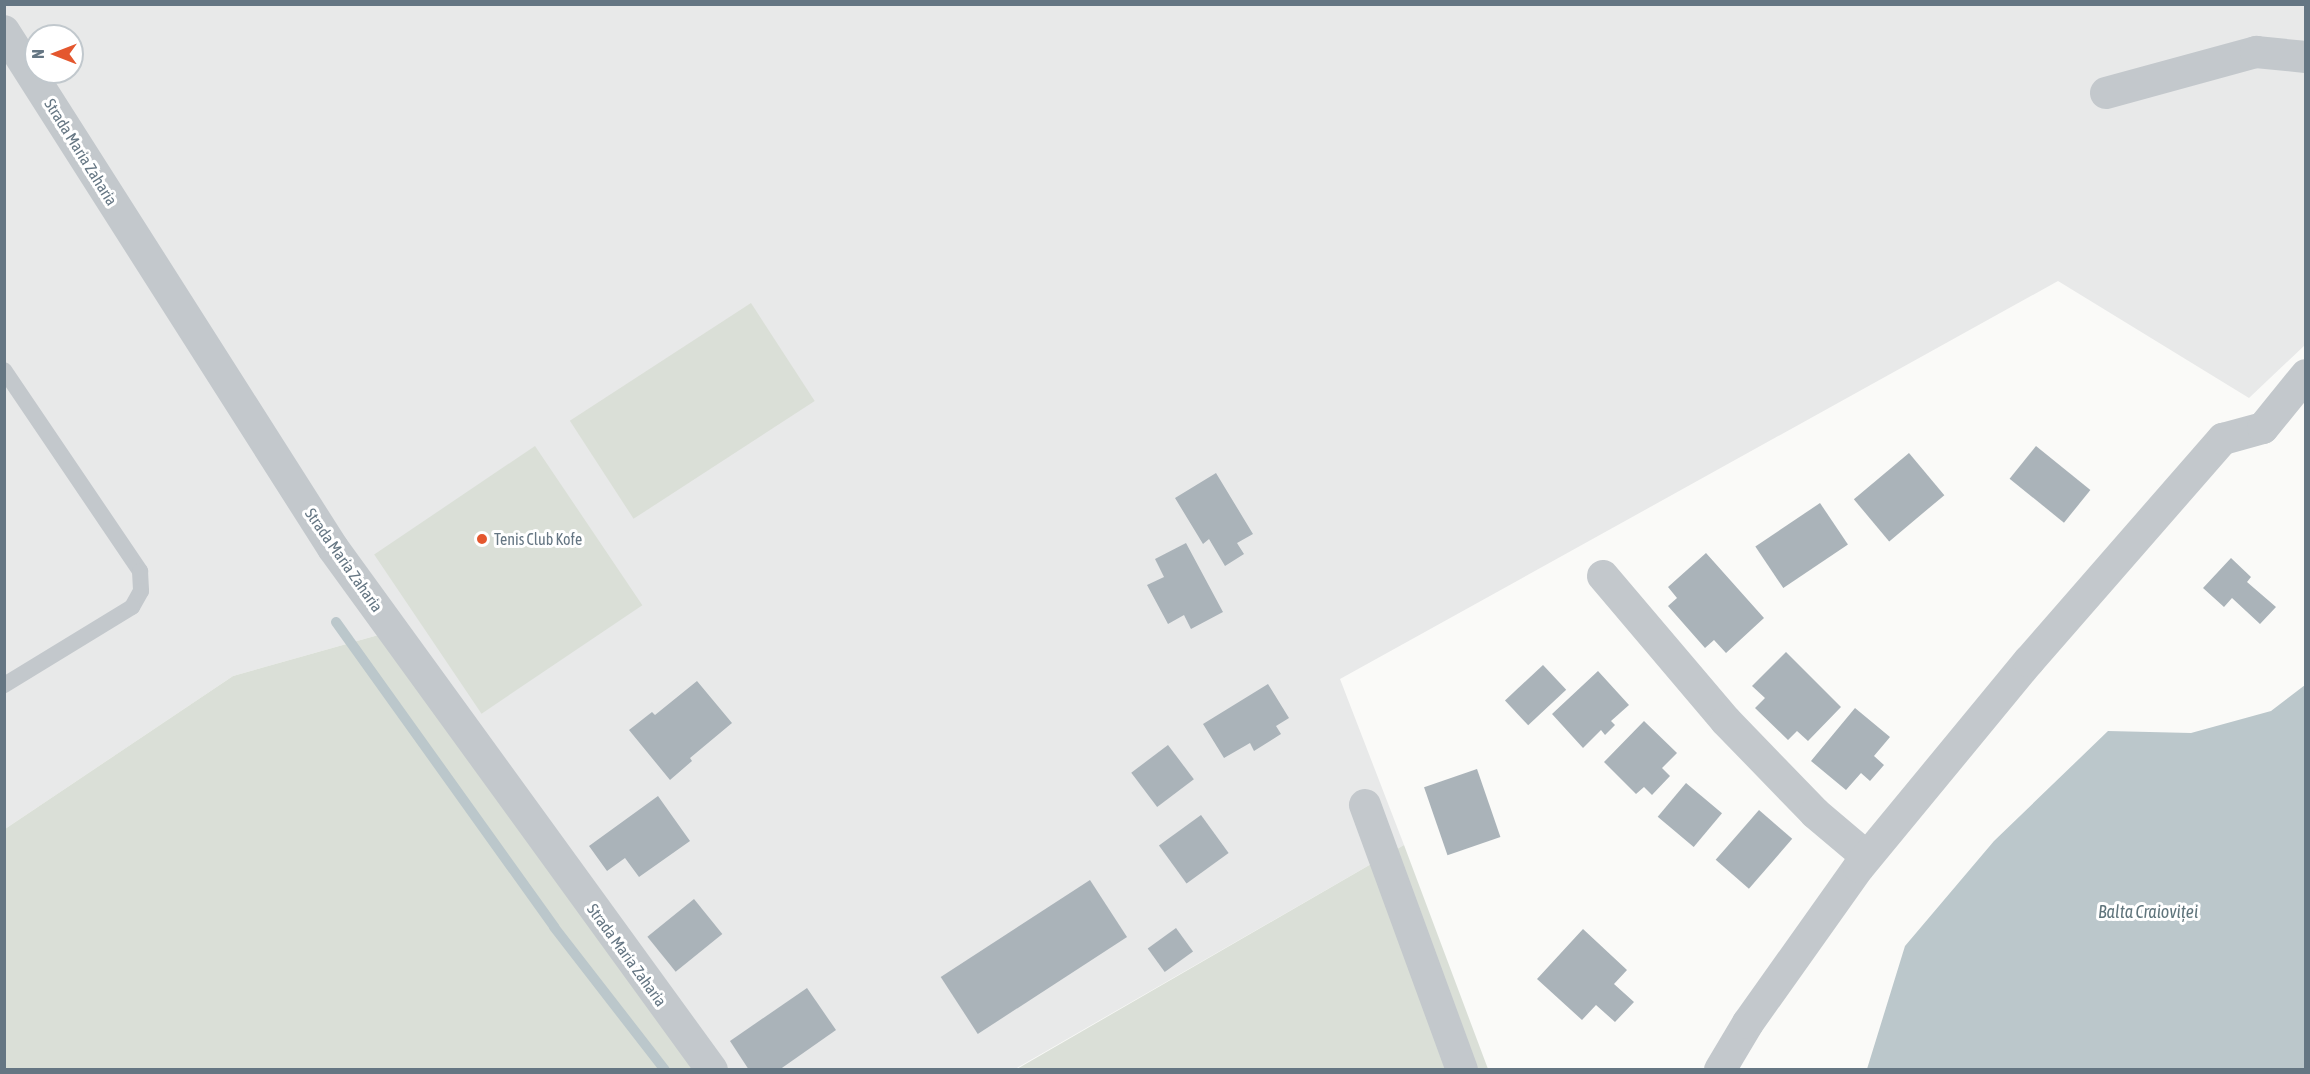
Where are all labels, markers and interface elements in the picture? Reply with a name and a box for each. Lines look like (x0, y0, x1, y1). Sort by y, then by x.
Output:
north arrow (24, 24, 84, 84)
text: N (29, 49, 47, 59)
street label: Strada Maria Zaharia (40, 95, 122, 209)
street label: Strada Maria Zaharia (301, 504, 387, 616)
place label: Tenis Club Kofe (494, 529, 582, 549)
marker: Tenis Club Kofe (475, 532, 489, 546)
street label: Strada Maria Zaharia (583, 900, 671, 1010)
water label: Balta Craioviței (2098, 901, 2198, 923)

